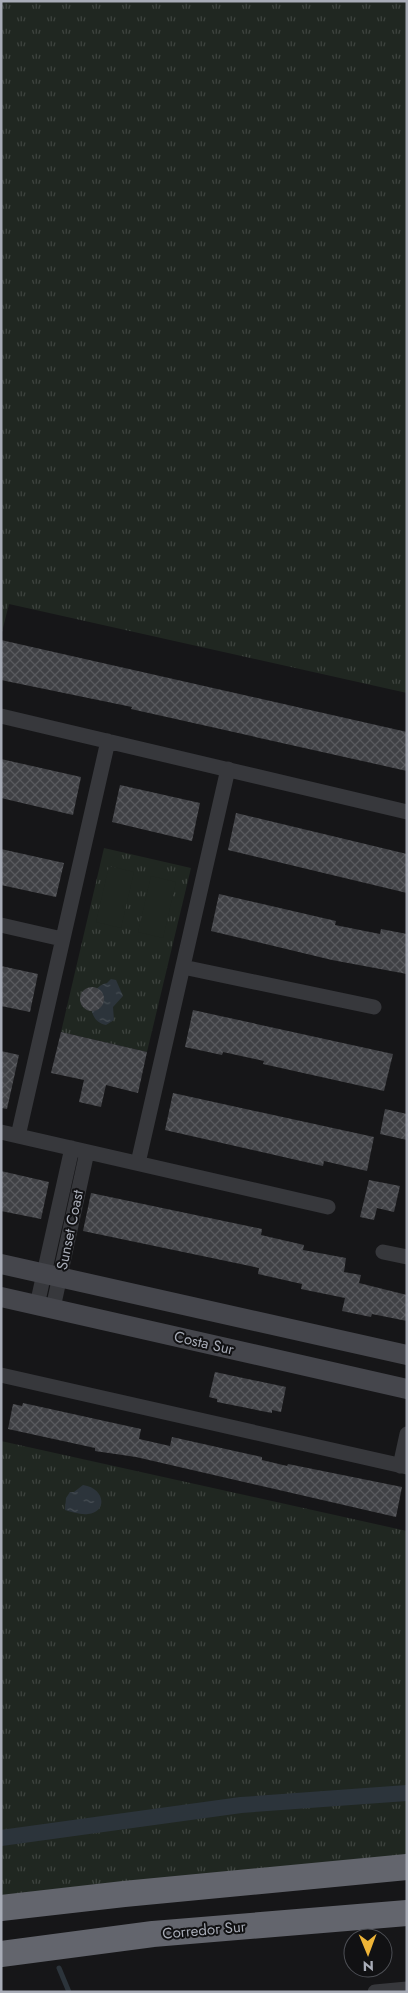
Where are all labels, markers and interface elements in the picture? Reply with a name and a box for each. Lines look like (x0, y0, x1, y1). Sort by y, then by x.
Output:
street label: Sunset Coast (51, 1188, 89, 1272)
street label: Costa Sur (172, 1325, 237, 1361)
street label: Corredor Sur (161, 1915, 248, 1945)
north arrow (343, 1928, 393, 1978)
text: N (362, 1956, 374, 1976)

